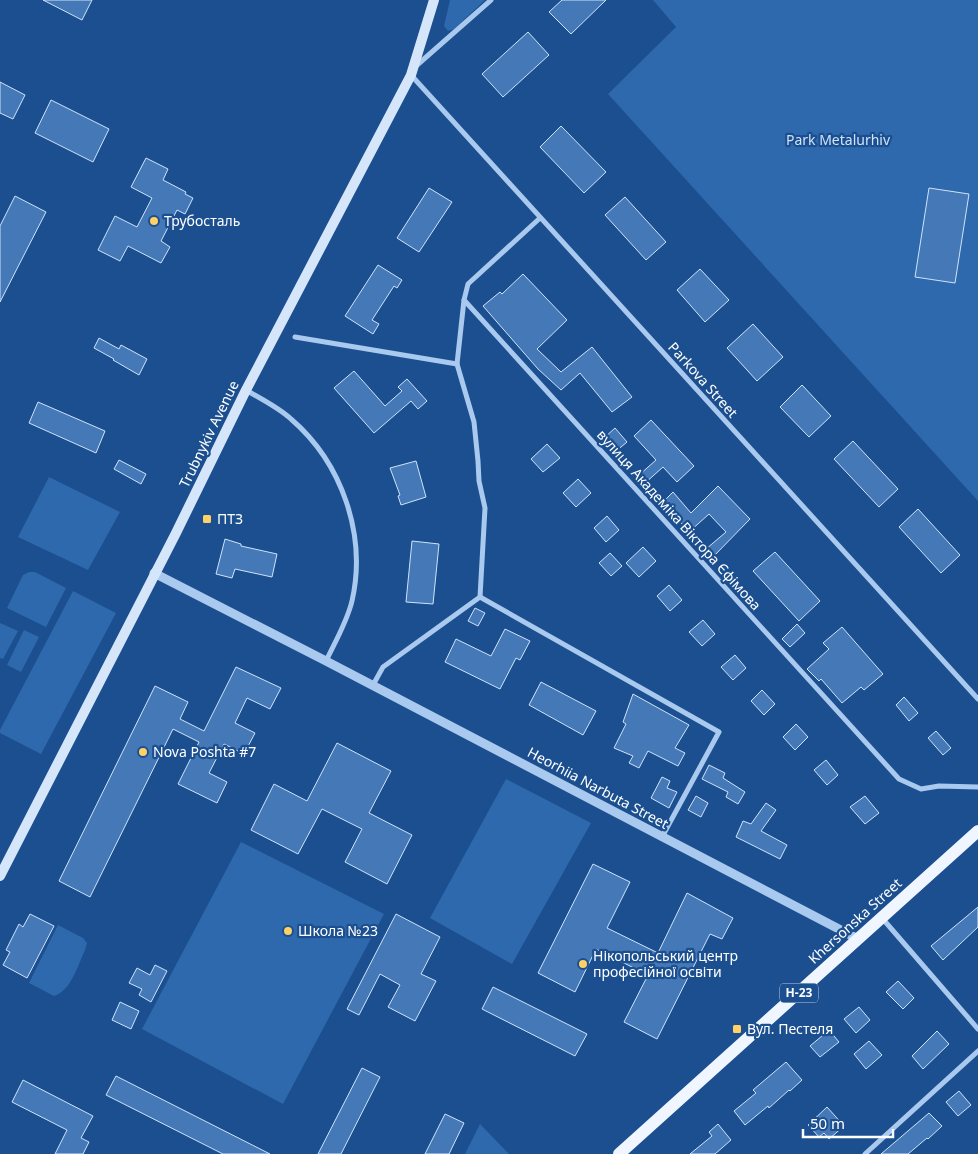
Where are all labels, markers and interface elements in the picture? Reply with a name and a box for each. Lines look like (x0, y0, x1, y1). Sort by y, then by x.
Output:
park label: Park Metalurhiv (786, 130, 891, 149)
place label: Трубосталь (164, 211, 240, 230)
marker: Трубосталь (148, 215, 160, 227)
street label: Parkova Street (664, 338, 742, 421)
street label: Trubnykiv Avenue (174, 377, 243, 490)
street label: вулиця Академіка Віктора Єфімова (593, 425, 766, 614)
place label: ПТЗ (217, 509, 243, 528)
marker: ПТЗ (201, 513, 213, 525)
place label: Nova Poshta #7 (153, 742, 256, 761)
street label: Heorhiia Narbuta Street (524, 742, 672, 833)
marker: Nova Poshta #7 (137, 746, 149, 758)
street label: Khersonska Street (804, 874, 905, 968)
place label: Школа №23 (298, 921, 378, 940)
marker: Школа №23 (282, 925, 294, 937)
place label: Нікопольський центр професійної освіти (593, 946, 738, 981)
marker: Нікопольський центр професійної освіти (577, 958, 589, 970)
road number: Н-23 (780, 984, 818, 1002)
place label: Вул. Пестеля (747, 1019, 833, 1038)
marker: Вул. Пестеля (731, 1023, 743, 1035)
scale bar (803, 1106, 893, 1138)
text: 50 m (810, 1113, 845, 1133)

